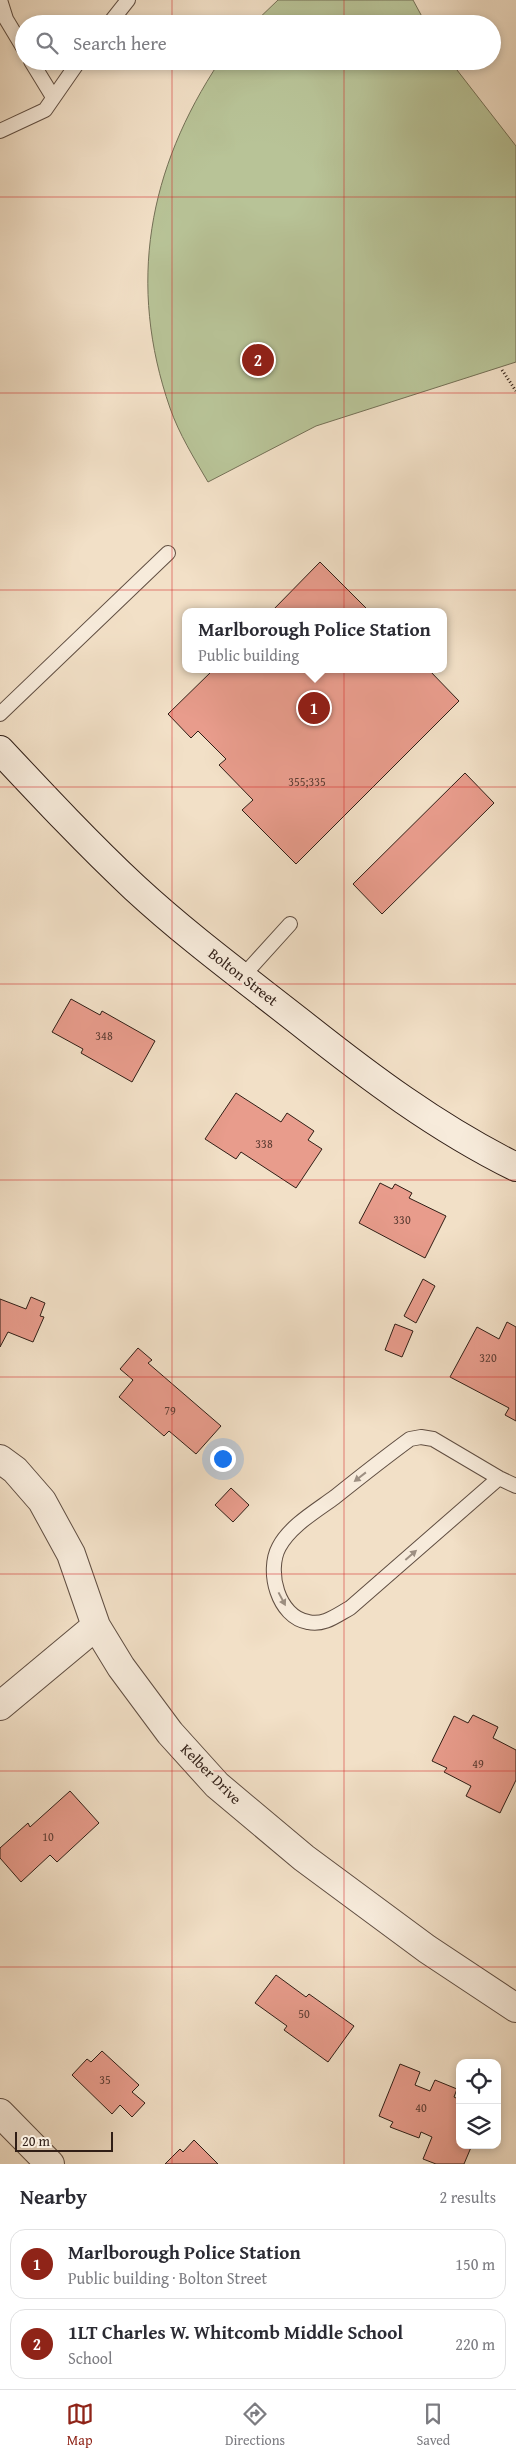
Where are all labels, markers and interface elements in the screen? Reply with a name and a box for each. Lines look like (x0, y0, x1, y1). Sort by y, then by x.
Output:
search box (15, 15, 501, 70)
icon: search (33, 29, 61, 57)
text: Search here (73, 29, 167, 57)
pin: 2 (242, 341, 274, 379)
popup (182, 608, 447, 673)
text: Marlborough Police Station (198, 615, 431, 643)
text: Public building (198, 643, 299, 667)
pin: 1 (298, 689, 330, 727)
house number: 355;335 (288, 773, 326, 790)
street label: Bolton Street (204, 943, 283, 1011)
house number: 348 (95, 1027, 113, 1044)
house number: 338 (255, 1135, 273, 1152)
house number: 330 (393, 1211, 411, 1228)
house number: 320 (479, 1349, 497, 1366)
house number: 79 (164, 1402, 176, 1419)
your location (210, 1446, 236, 1472)
one-way arrow (354, 1472, 367, 1483)
one-way arrow (404, 1549, 417, 1560)
one-way arrow (278, 1592, 286, 1607)
street label: Kelber Drive (176, 1739, 246, 1809)
house number: 49 (472, 1755, 484, 1772)
house number: 10 (42, 1828, 54, 1845)
house number: 50 (298, 2005, 310, 2022)
map controls (456, 2059, 501, 2149)
button: locate (456, 2059, 501, 2104)
house number: 35 (99, 2071, 111, 2088)
house number: 40 (415, 2099, 427, 2116)
button: layers (456, 2104, 501, 2149)
scale bar (15, 2129, 112, 2152)
text: 20 m (22, 2131, 50, 2151)
text: Nearby (20, 2181, 87, 2212)
text: 2 results (439, 2185, 496, 2209)
text: Marlborough Police Station (68, 2238, 301, 2266)
text: 1 (33, 2252, 41, 2276)
text: 150 m (455, 2252, 495, 2276)
text: Public building · Bolton Street (68, 2266, 267, 2290)
text: 1LT Charles W. Whitcomb Middle School (68, 2318, 403, 2346)
text: 2 (33, 2332, 41, 2356)
text: 220 m (455, 2332, 495, 2356)
text: School (68, 2346, 112, 2370)
tab: Map (66, 2400, 94, 2450)
tab: Directions (225, 2400, 285, 2450)
tab: Saved (416, 2400, 450, 2450)

